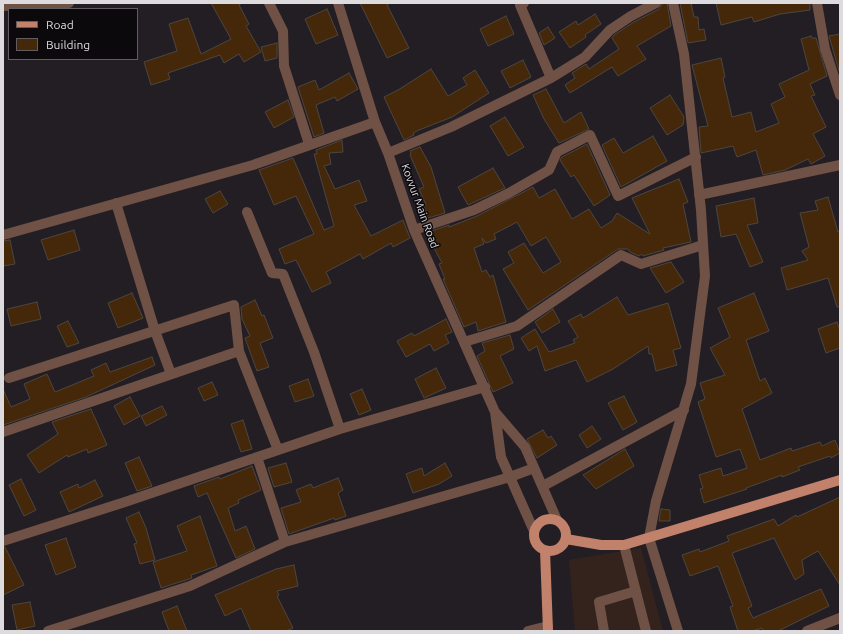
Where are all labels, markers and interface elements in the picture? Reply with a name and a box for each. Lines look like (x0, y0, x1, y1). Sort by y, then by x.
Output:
legend (8, 8, 138, 60)
text: Road (46, 18, 74, 31)
text: Building (46, 38, 90, 51)
street label: Kovvur Main Road (399, 162, 441, 250)

